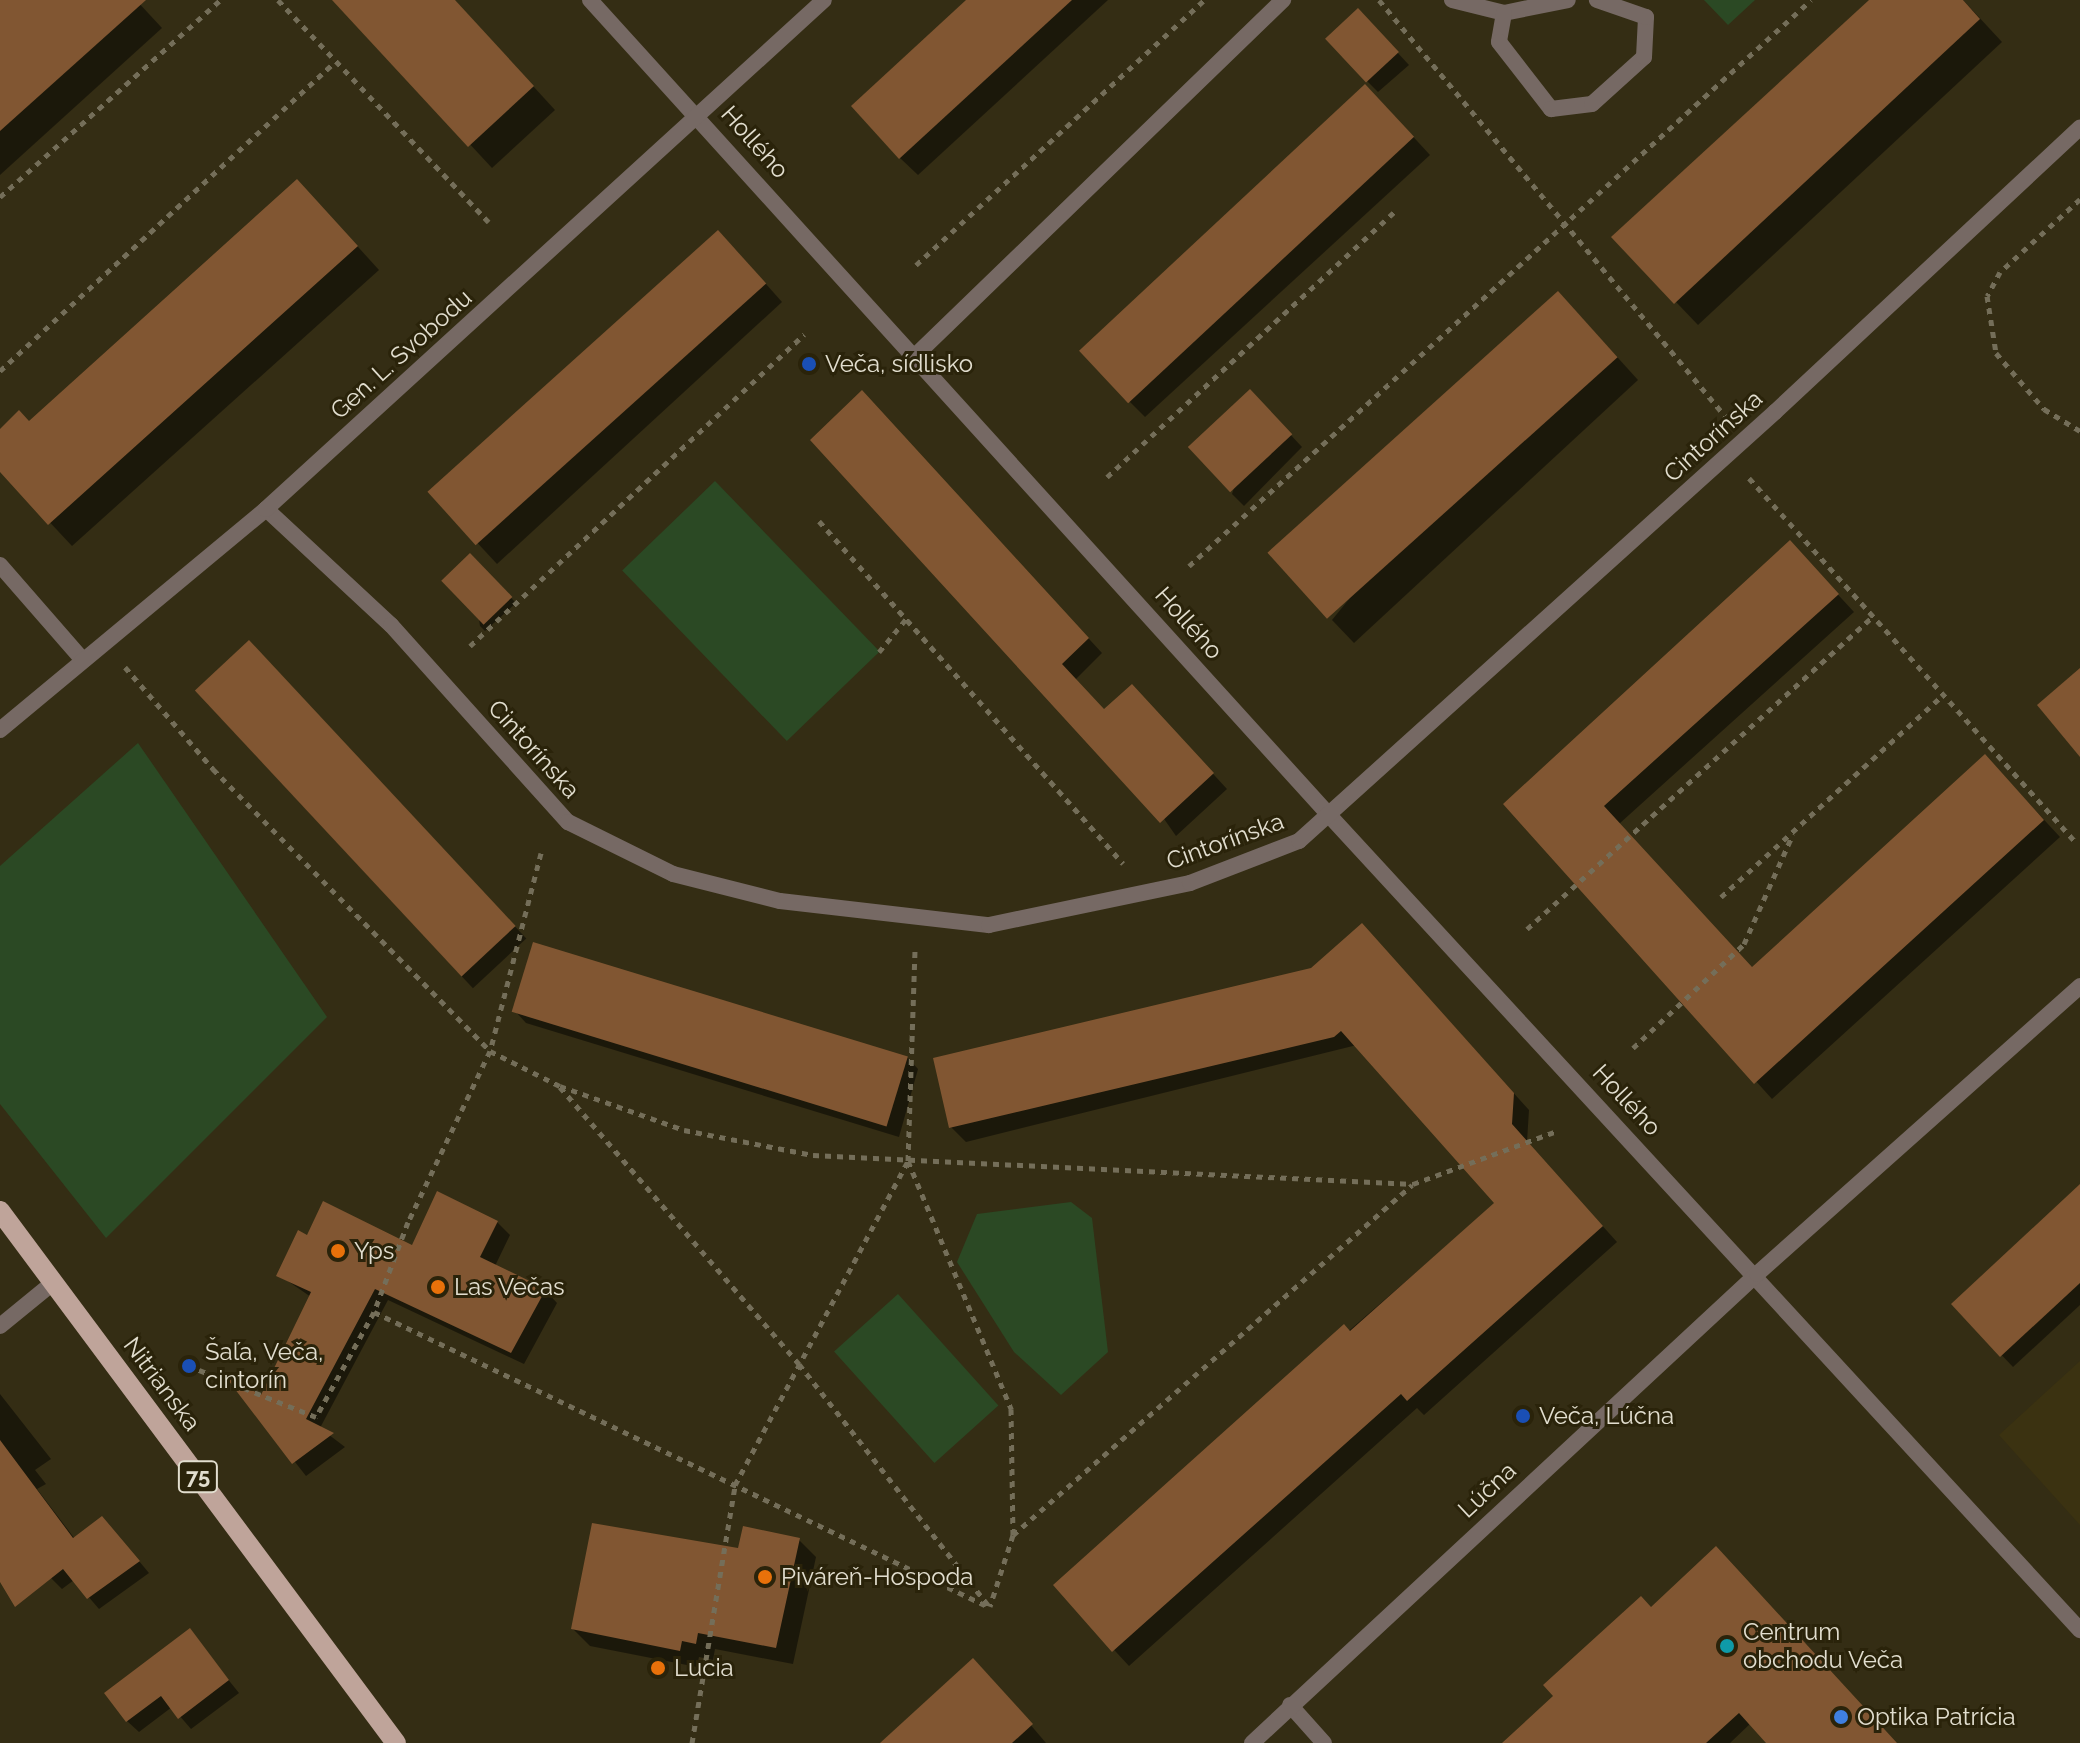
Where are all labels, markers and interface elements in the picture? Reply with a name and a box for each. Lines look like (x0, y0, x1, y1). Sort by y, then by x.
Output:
street label: Hollého (715, 100, 795, 184)
street label: Gen. L. Svobodu (325, 283, 477, 425)
place label: Veča, sídlisko (825, 350, 973, 378)
marker: Veča, sídlisko (800, 355, 818, 373)
street label: Cintorínska (1658, 384, 1768, 488)
street label: Hollého (1149, 581, 1229, 665)
street label: Cintorínska (482, 694, 586, 804)
street label: Cintorínska (1162, 806, 1288, 876)
street label: Hollého (1587, 1058, 1667, 1142)
place label: Yps (354, 1237, 394, 1265)
marker: Yps (329, 1242, 347, 1260)
place label: Las Večas (454, 1273, 565, 1301)
marker: Las Večas (429, 1278, 447, 1296)
street label: Nitrianska (117, 1331, 207, 1437)
place label: Šaľa, Veča, cintorín (205, 1338, 324, 1394)
marker: Šaľa, Veča, cintorín (180, 1357, 198, 1375)
place label: Veča, Lúčna (1539, 1402, 1674, 1430)
marker: Veča, Lúčna (1514, 1407, 1532, 1425)
street label: Lúčna (1452, 1456, 1522, 1524)
road number: 75 (176, 1459, 220, 1495)
place label: Piváreň-Hospoda (781, 1563, 973, 1591)
marker: Piváreň-Hospoda (756, 1568, 774, 1586)
place label: Centrum obchodu Veča (1743, 1618, 1904, 1674)
marker: Centrum obchodu Veča (1718, 1637, 1736, 1655)
place label: Lucia (674, 1654, 734, 1682)
marker: Lucia (649, 1659, 667, 1677)
place label: Optika Patrícia (1857, 1703, 2016, 1731)
marker: Optika Patrícia (1832, 1708, 1850, 1726)

